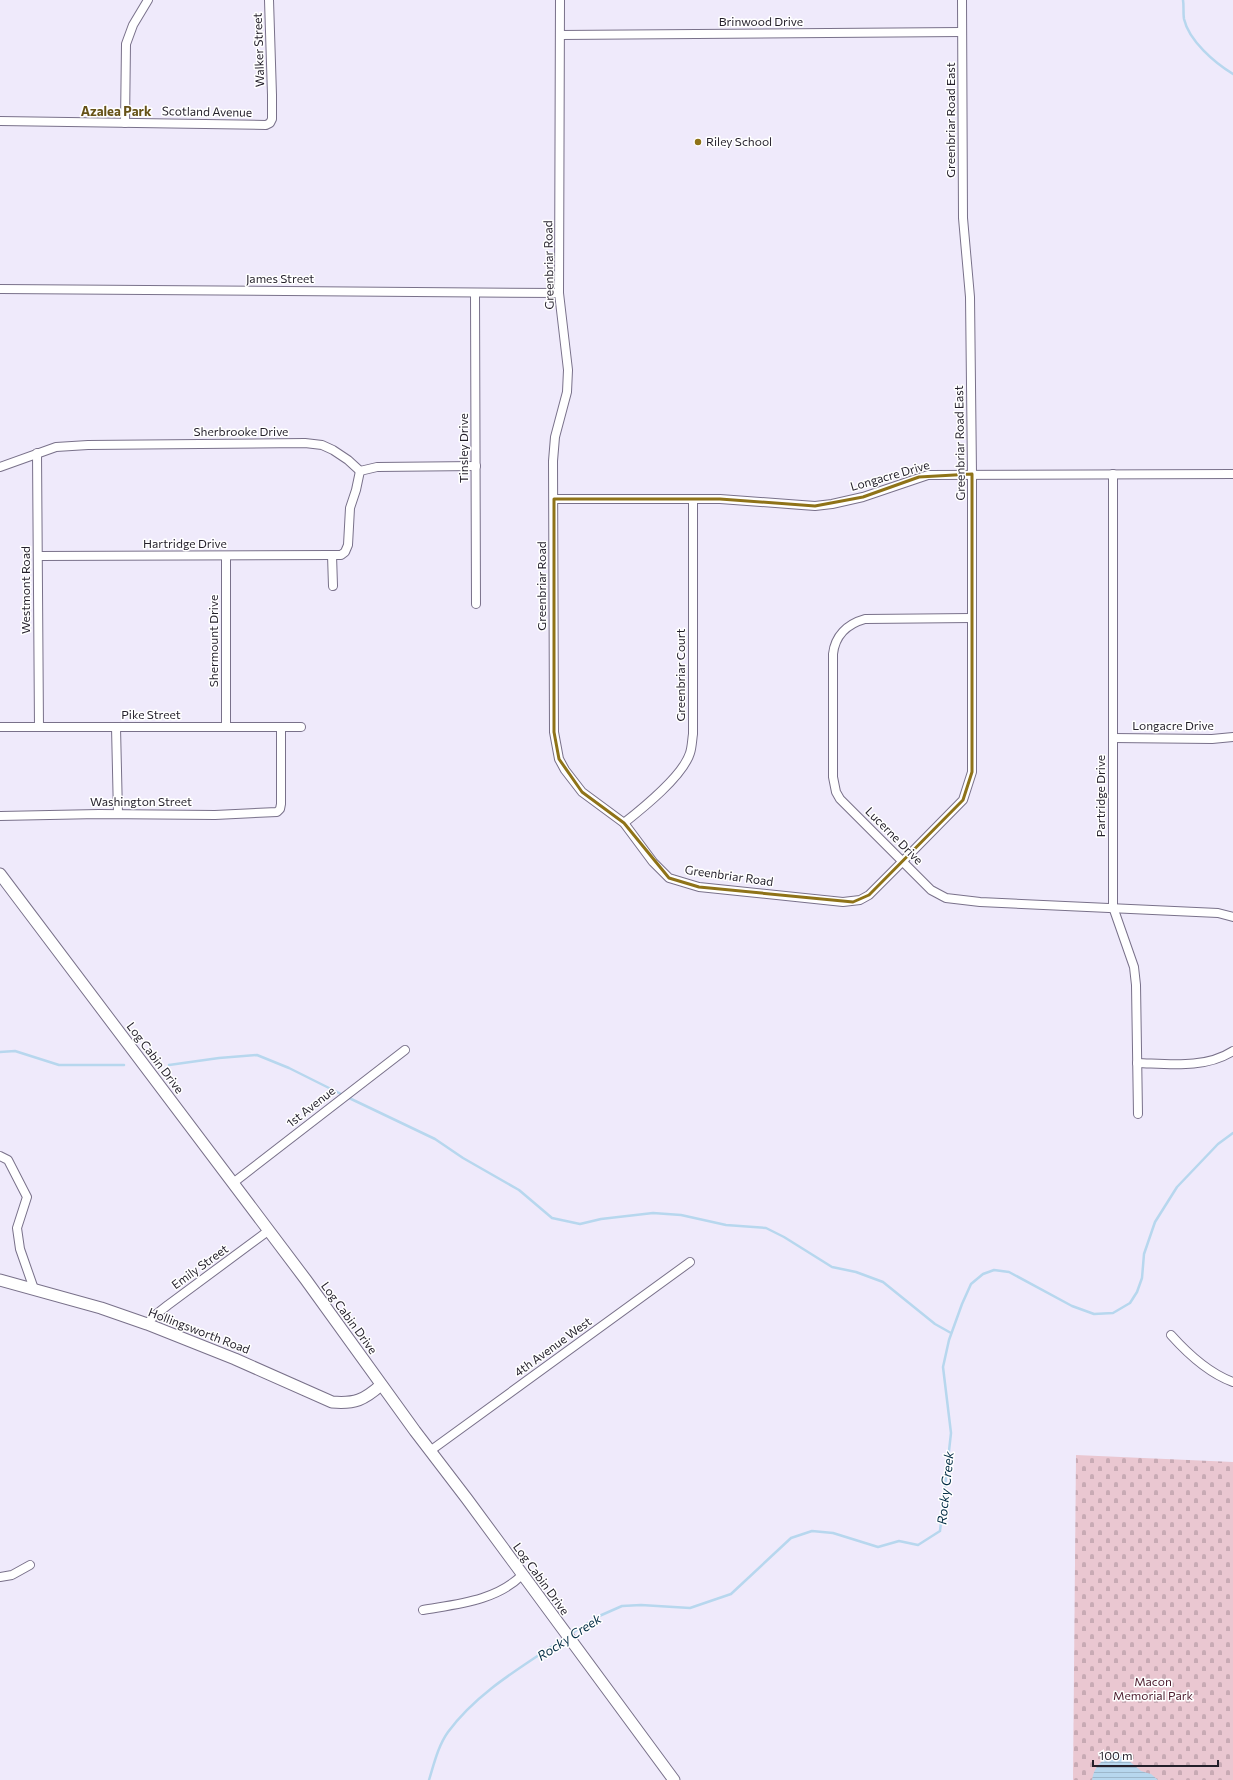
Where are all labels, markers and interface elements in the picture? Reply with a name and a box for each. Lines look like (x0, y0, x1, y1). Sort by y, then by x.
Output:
street label: Walker Street (250, 12, 266, 88)
street label: Brinwood Drive (719, 14, 803, 28)
street label: Greenbriar Road East (943, 62, 957, 178)
district label: Azalea Park (81, 103, 152, 119)
street label: Scotland Avenue (162, 103, 252, 119)
place label: Riley School (706, 134, 772, 148)
marker: Riley School (693, 137, 703, 147)
street label: Greenbriar Road (540, 220, 556, 310)
street label: James Street (246, 271, 314, 286)
street label: Greenbriar Road East (951, 385, 967, 501)
street label: Tinsley Drive (456, 413, 470, 483)
street label: Sherbrooke Drive (194, 424, 288, 438)
street label: Longacre Drive (849, 457, 931, 493)
street label: Hartridge Drive (143, 536, 227, 550)
street label: Greenbriar Road (534, 541, 548, 631)
street label: Westmont Road (18, 546, 32, 634)
street label: Shermount Drive (206, 595, 220, 687)
street label: Greenbriar Court (673, 628, 687, 722)
street label: Pike Street (121, 707, 181, 721)
street label: Longacre Drive (1132, 718, 1214, 732)
street label: Partridge Drive (1093, 755, 1107, 837)
street label: Washington Street (90, 794, 192, 808)
street label: Lucerne Drive (863, 804, 926, 867)
street label: Greenbriar Road (684, 862, 774, 888)
street label: Log Cabin Drive (124, 1019, 187, 1096)
street label: 1st Avenue (283, 1083, 337, 1130)
street label: Emily Street (169, 1241, 230, 1291)
street label: Log Cabin Drive (319, 1279, 381, 1356)
street label: Hollingsworth Road (147, 1304, 252, 1356)
street label: 4th Avenue West (511, 1314, 594, 1379)
water label: Rocky Creek (933, 1450, 957, 1525)
street label: Log Cabin Drive (511, 1540, 573, 1617)
water label: Rocky Creek (534, 1610, 605, 1664)
park label: Macon Memorial Park (1113, 1674, 1194, 1702)
scale bar (1093, 1742, 1218, 1768)
text: 100 m (1099, 1748, 1133, 1762)

